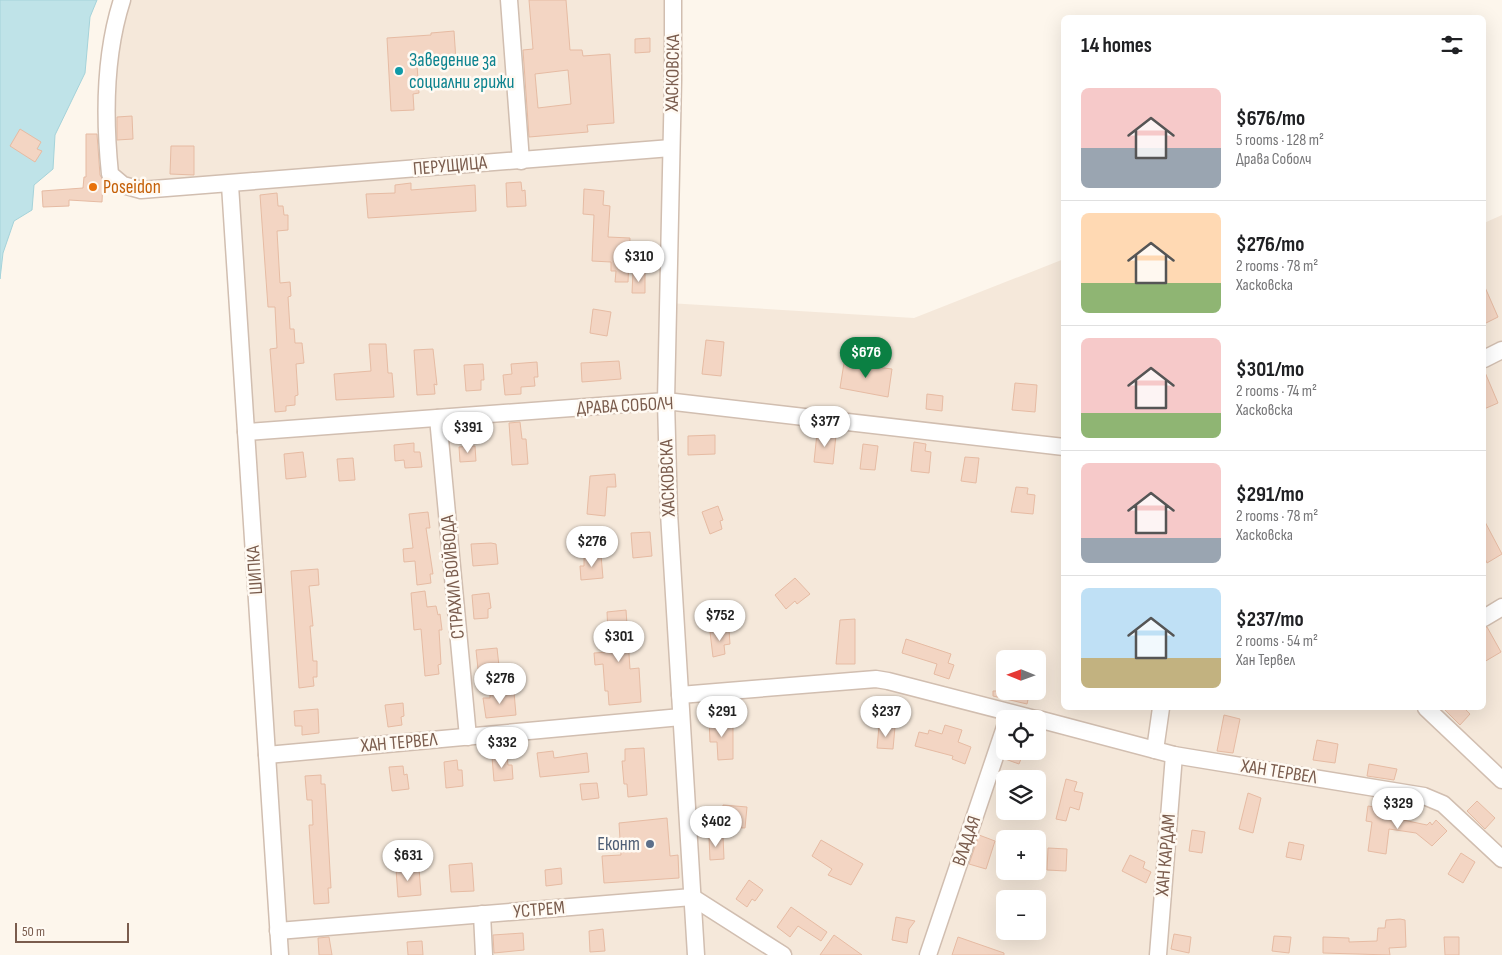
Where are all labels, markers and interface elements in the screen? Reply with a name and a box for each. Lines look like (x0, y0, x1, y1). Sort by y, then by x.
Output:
icon: filters (1438, 31, 1466, 59)
street label: ХАСКОВСКА (661, 33, 685, 113)
text: 14 homes (1081, 33, 1152, 58)
place label: Заведение за социални грижи (409, 49, 514, 94)
marker: Заведение за социални грижи (393, 65, 405, 77)
text: $676/mo (1236, 106, 1305, 131)
icon: home (1121, 108, 1181, 168)
text: 5 rooms · 128 m² (1236, 131, 1324, 150)
text: Драва Соболч (1236, 150, 1311, 169)
street label: ПЕРУЩИЦА (412, 151, 489, 181)
place label: Poseidon (103, 176, 161, 199)
marker: Poseidon (87, 181, 99, 193)
text: $276/mo (1236, 232, 1304, 257)
icon: home (1121, 233, 1181, 293)
pin: $310 (609, 240, 669, 283)
text: $310 (624, 247, 654, 266)
text: 2 rooms · 78 m² (1236, 257, 1318, 276)
text: Хасковска (1236, 276, 1293, 295)
pin: $676 (836, 336, 896, 379)
text: $676 (851, 343, 881, 362)
text: $301/mo (1236, 357, 1304, 382)
icon: home (1121, 358, 1181, 418)
text: 2 rooms · 74 m² (1236, 382, 1317, 401)
street label: ДРАВА СОБОЛЧ (576, 392, 674, 420)
text: Хасковска (1236, 401, 1293, 420)
pin: $377 (795, 406, 855, 448)
pin: $391 (438, 412, 498, 454)
text: $377 (810, 412, 840, 431)
text: $391 (453, 418, 483, 437)
street label: ХАСКОВСКА (655, 438, 681, 518)
text: $291/mo (1236, 482, 1304, 507)
icon: home (1121, 483, 1181, 543)
text: 2 rooms · 78 m² (1236, 507, 1318, 526)
street label: СТРАХИЛ ВОЙВОДА (436, 513, 470, 640)
pin: $276 (562, 526, 622, 568)
text: Хасковска (1236, 526, 1293, 545)
text: $276 (577, 532, 607, 551)
street label: ШИПКА (242, 544, 268, 595)
pin: $752 (690, 600, 750, 642)
text: $752 (705, 606, 735, 625)
text: $237/mo (1236, 607, 1304, 632)
icon: home (1121, 608, 1181, 668)
pin: $301 (589, 620, 649, 663)
text: $301 (604, 627, 634, 646)
text: 2 rooms · 54 m² (1236, 632, 1318, 651)
north arrow (996, 650, 1046, 700)
map controls (996, 650, 1046, 940)
text: Хан Тервел (1236, 651, 1295, 670)
pin: $276 (470, 662, 530, 705)
text: $276 (485, 669, 515, 688)
pin: $291 (692, 696, 752, 738)
pin: $237 (856, 696, 916, 738)
text: $291 (707, 702, 737, 721)
text: $237 (871, 702, 901, 721)
button: locate (996, 710, 1046, 760)
pin: $332 (472, 726, 532, 769)
street label: ХАН ТЕРВЕЛ (359, 728, 439, 758)
text: $332 (487, 733, 517, 752)
street label: ХАН ТЕРВЕЛ (1238, 754, 1320, 790)
button: layers (996, 770, 1046, 820)
pin: $329 (1368, 788, 1428, 830)
text: $329 (1383, 794, 1413, 813)
pin: $402 (686, 806, 746, 848)
text: $402 (701, 812, 731, 831)
street label: ВЛАДАЯ (948, 813, 986, 869)
street label: ХАН КАРДАМ (1151, 813, 1181, 898)
button: + (996, 830, 1046, 880)
place label: Еконт (597, 833, 640, 856)
marker: Еконт (644, 838, 656, 850)
pin: $631 (378, 840, 438, 882)
text: $631 (393, 846, 423, 865)
button: − (996, 890, 1046, 940)
street label: УСТРЕМ (512, 896, 566, 924)
scale bar (15, 920, 129, 943)
text: 50 m (22, 923, 45, 940)

